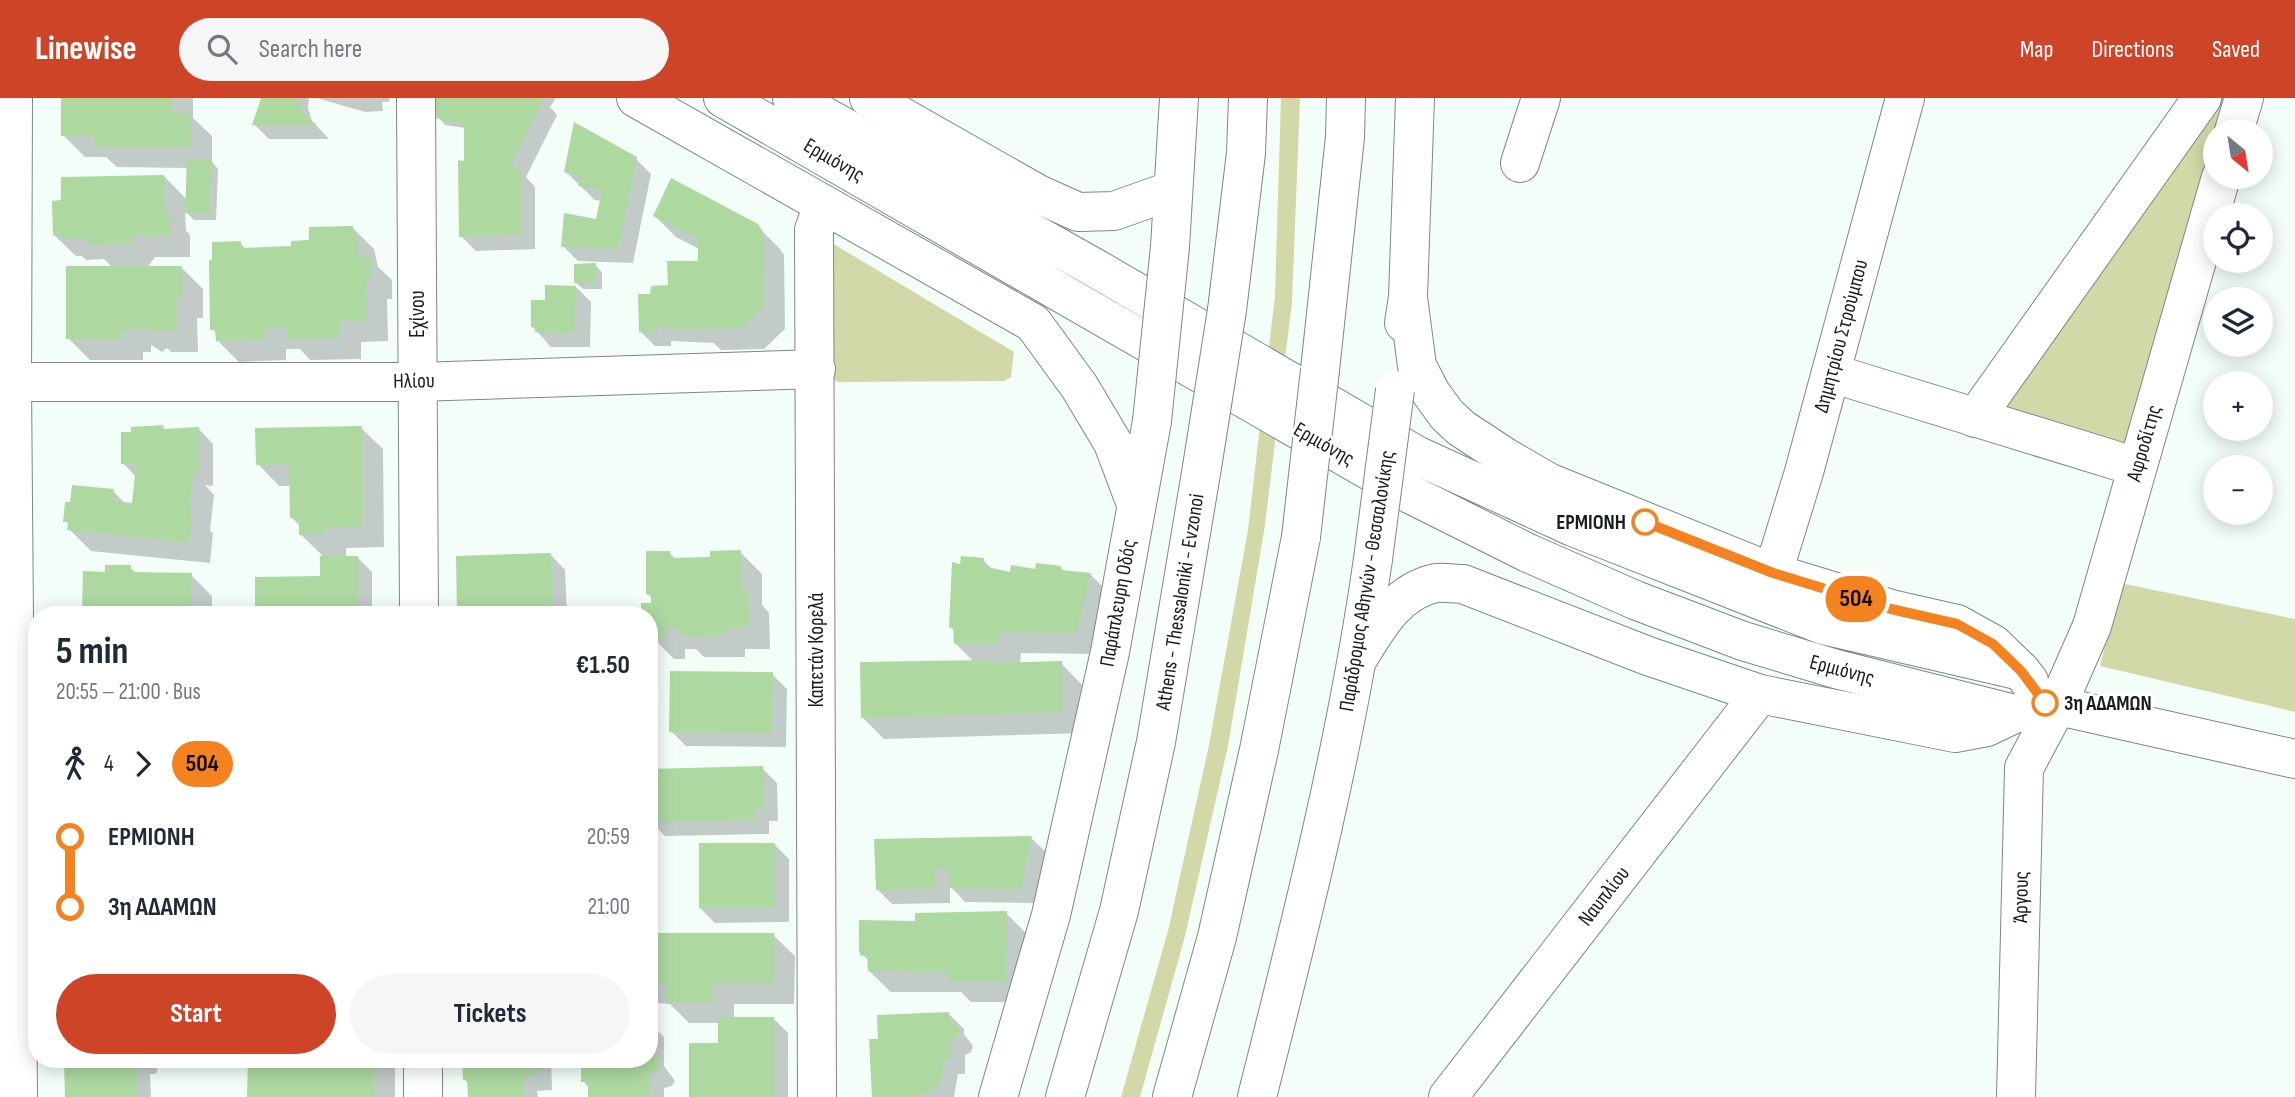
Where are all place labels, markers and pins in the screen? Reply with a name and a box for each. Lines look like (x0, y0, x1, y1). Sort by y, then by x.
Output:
marker: ΕΡΜΙΟΝΗ (1632, 509, 1658, 535)
place label: ΕΡΜΙΟΝΗ (1556, 510, 1626, 535)
marker: 3η ΑΔΑΜΩΝ (2032, 690, 2058, 716)
place label: 3η ΑΔΑΜΩΝ (2064, 691, 2152, 716)

